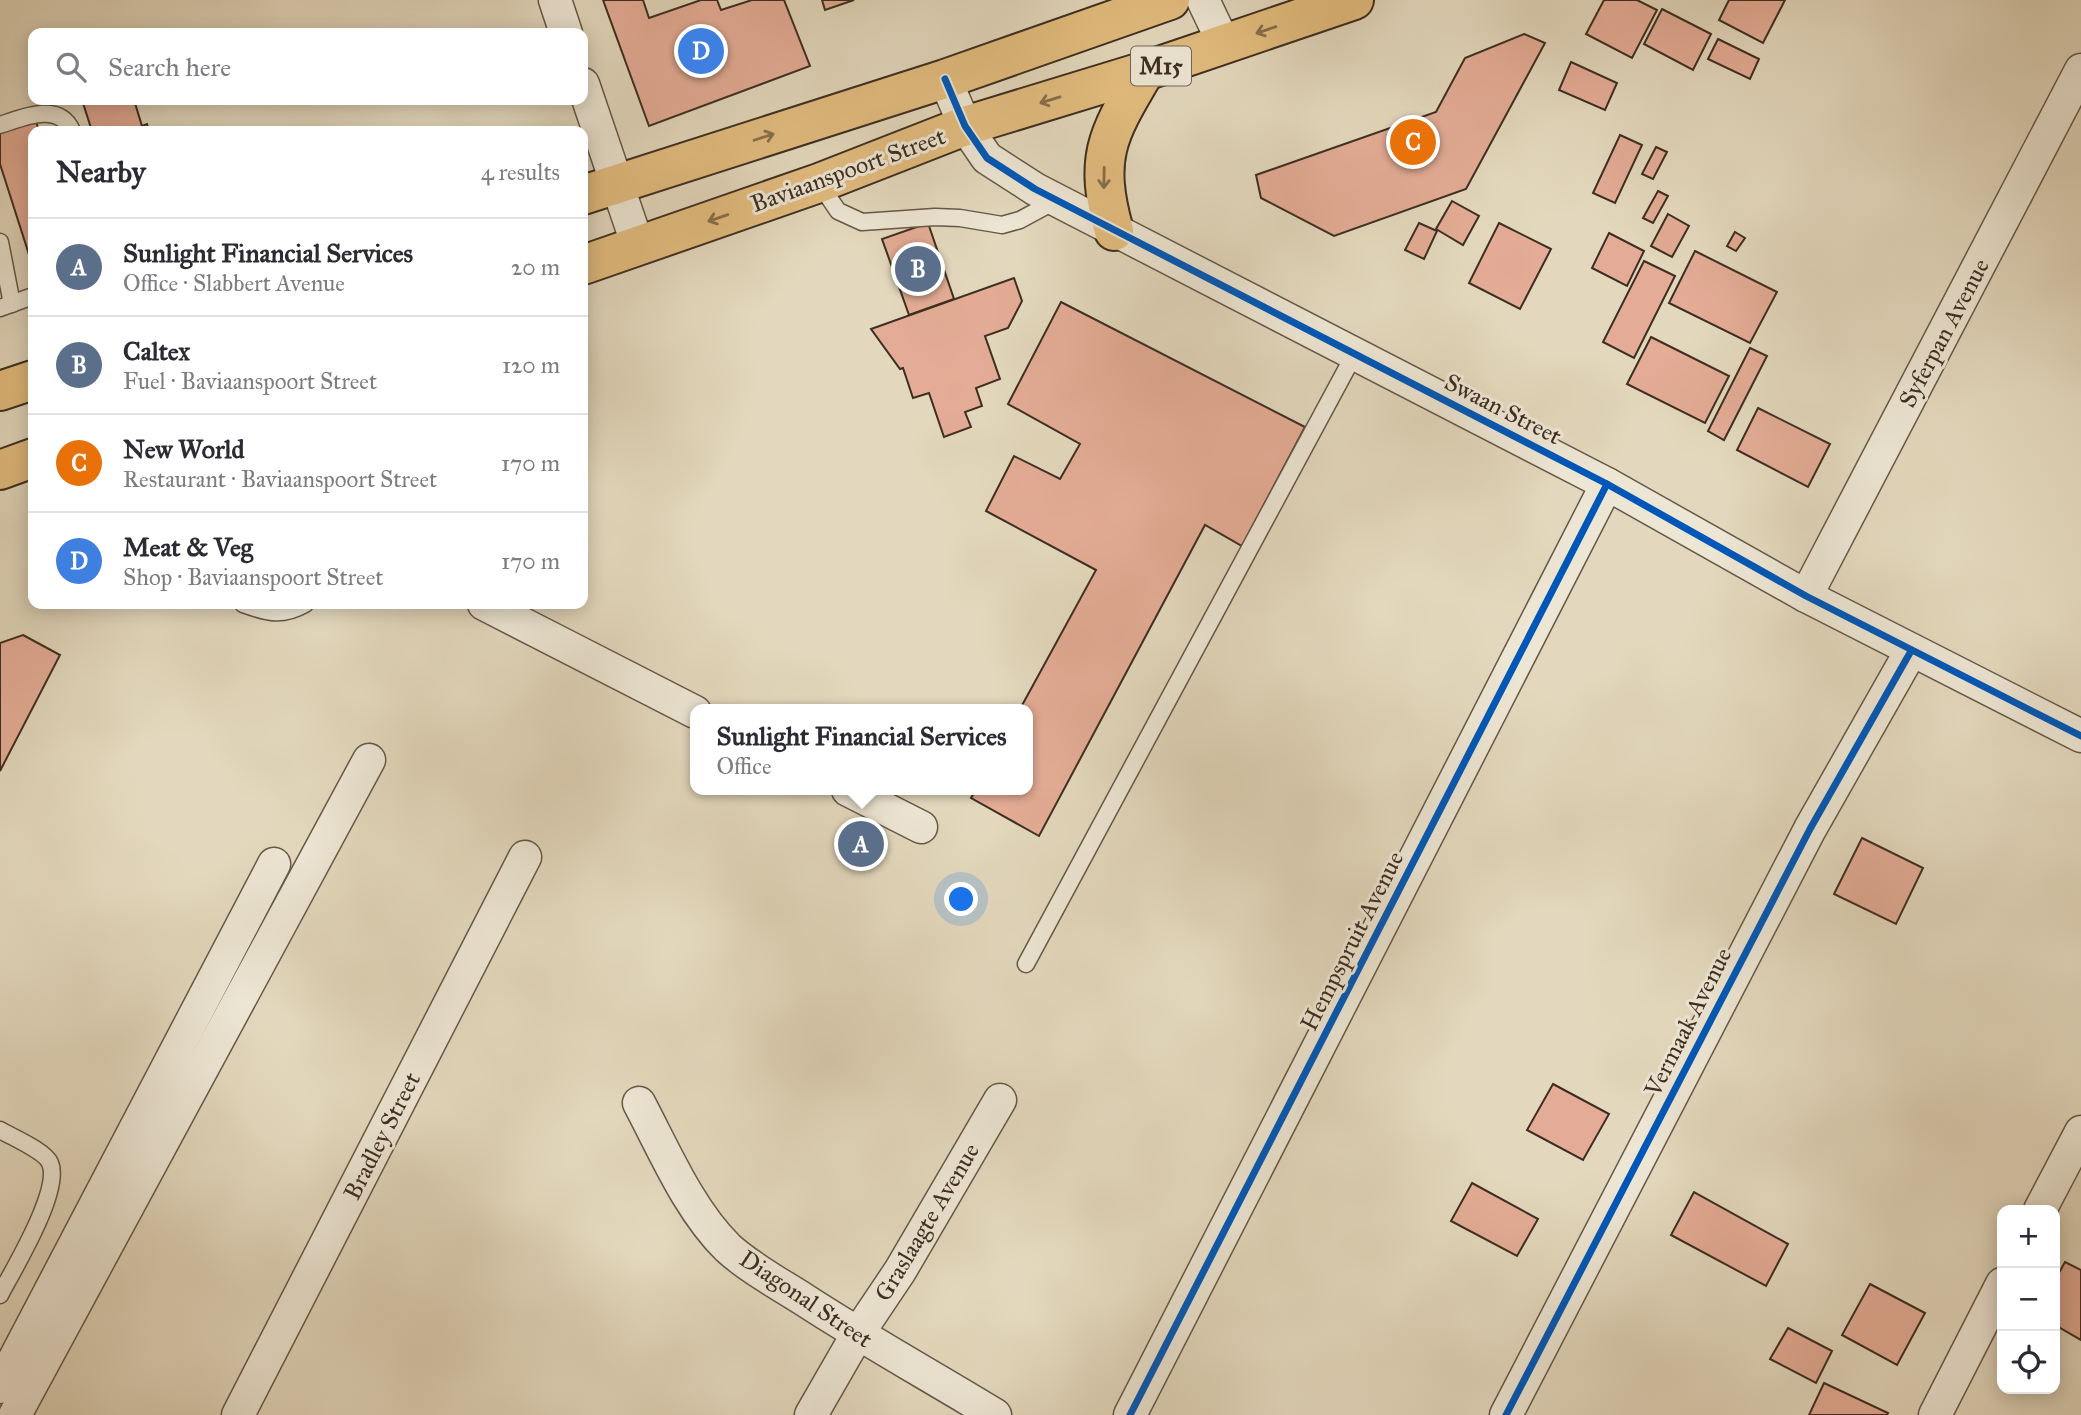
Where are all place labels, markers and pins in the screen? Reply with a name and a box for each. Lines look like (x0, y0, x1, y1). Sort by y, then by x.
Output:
pin: D (678, 25, 724, 77)
pin: C (1390, 116, 1436, 168)
pin: B (895, 243, 941, 295)
pin: A (838, 818, 884, 870)

